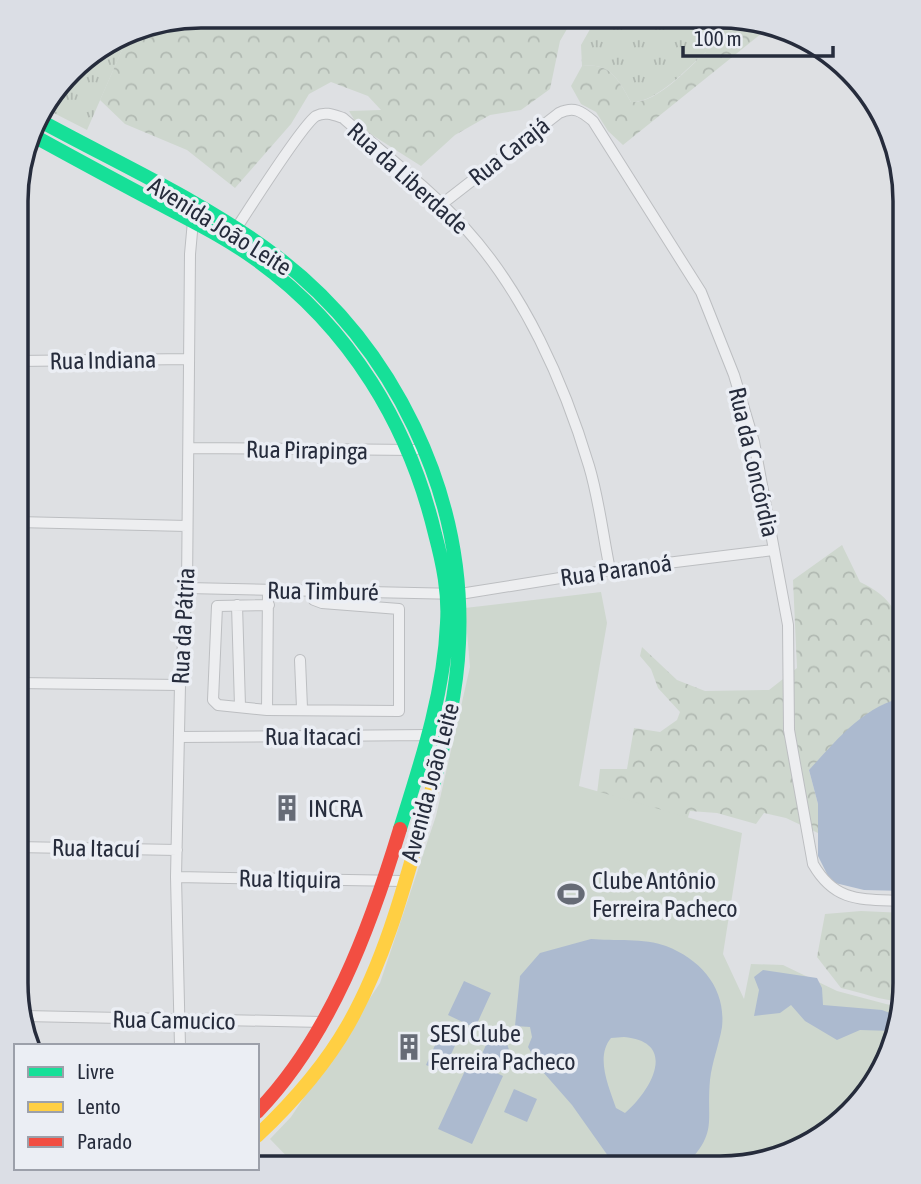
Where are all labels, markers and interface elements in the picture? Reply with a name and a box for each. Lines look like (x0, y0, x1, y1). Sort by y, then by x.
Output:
scale bar (683, 14, 834, 58)
text: 100 m (694, 26, 742, 50)
street label: Rua Carajá (463, 111, 555, 191)
street label: Rua da Liberdade (342, 117, 474, 239)
street label: Avenida João Leite (144, 171, 296, 281)
street label: Rua Indiana (49, 346, 157, 374)
street label: Rua da Concórdia (724, 384, 784, 540)
street label: Rua Pirapinga (246, 435, 368, 465)
street label: Rua Paranoá (559, 549, 673, 591)
street label: Rua da Pátria (166, 567, 200, 685)
street label: Rua Timburé (267, 577, 379, 605)
street label: Avenida João Leite (396, 700, 464, 864)
street label: Rua Itacaci (265, 723, 361, 750)
building icon: INCRA (272, 793, 302, 823)
place label: INCRA (308, 795, 363, 822)
street label: Rua Itacuí (52, 834, 140, 862)
street label: Rua Itiquira (238, 865, 342, 893)
place label: Clube Antônio Ferreira Pacheco (592, 867, 738, 922)
sports icon: Clube Antônio Ferreira Pacheco (556, 879, 586, 909)
street label: Rua Camucico (112, 1005, 236, 1035)
place label: SESI Clube Ferreira Pacheco (430, 1020, 576, 1075)
building icon: SESI Clube Ferreira Pacheco (394, 1032, 424, 1062)
legend (14, 1044, 259, 1170)
text: Livre (77, 1059, 114, 1083)
text: Lento (77, 1094, 121, 1118)
text: Parado (77, 1129, 132, 1153)

